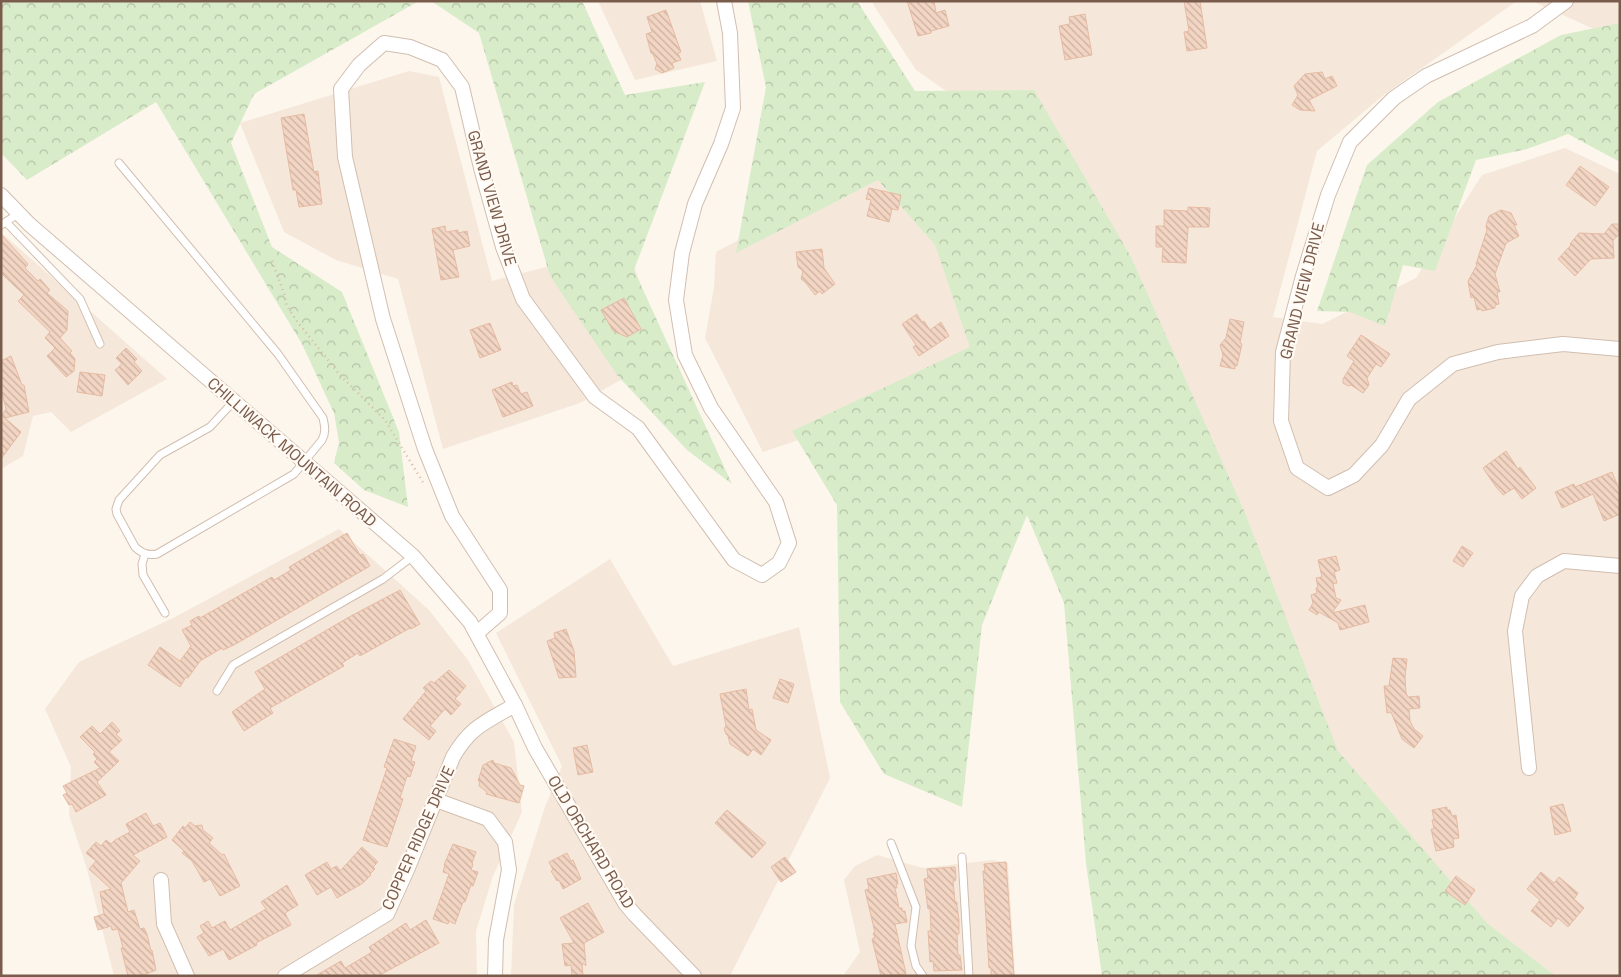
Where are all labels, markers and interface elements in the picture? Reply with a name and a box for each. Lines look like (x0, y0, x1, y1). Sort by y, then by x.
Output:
street label: GRAND VIEW DRIVE (463, 128, 521, 268)
street label: GRAND VIEW DRIVE (1275, 220, 1329, 362)
street label: CHILLIWACK MOUNTAIN ROAD (203, 373, 381, 531)
street label: COPPER RIDGE DRIVE (377, 763, 459, 913)
street label: OLD ORCHARD ROAD (543, 771, 639, 913)

